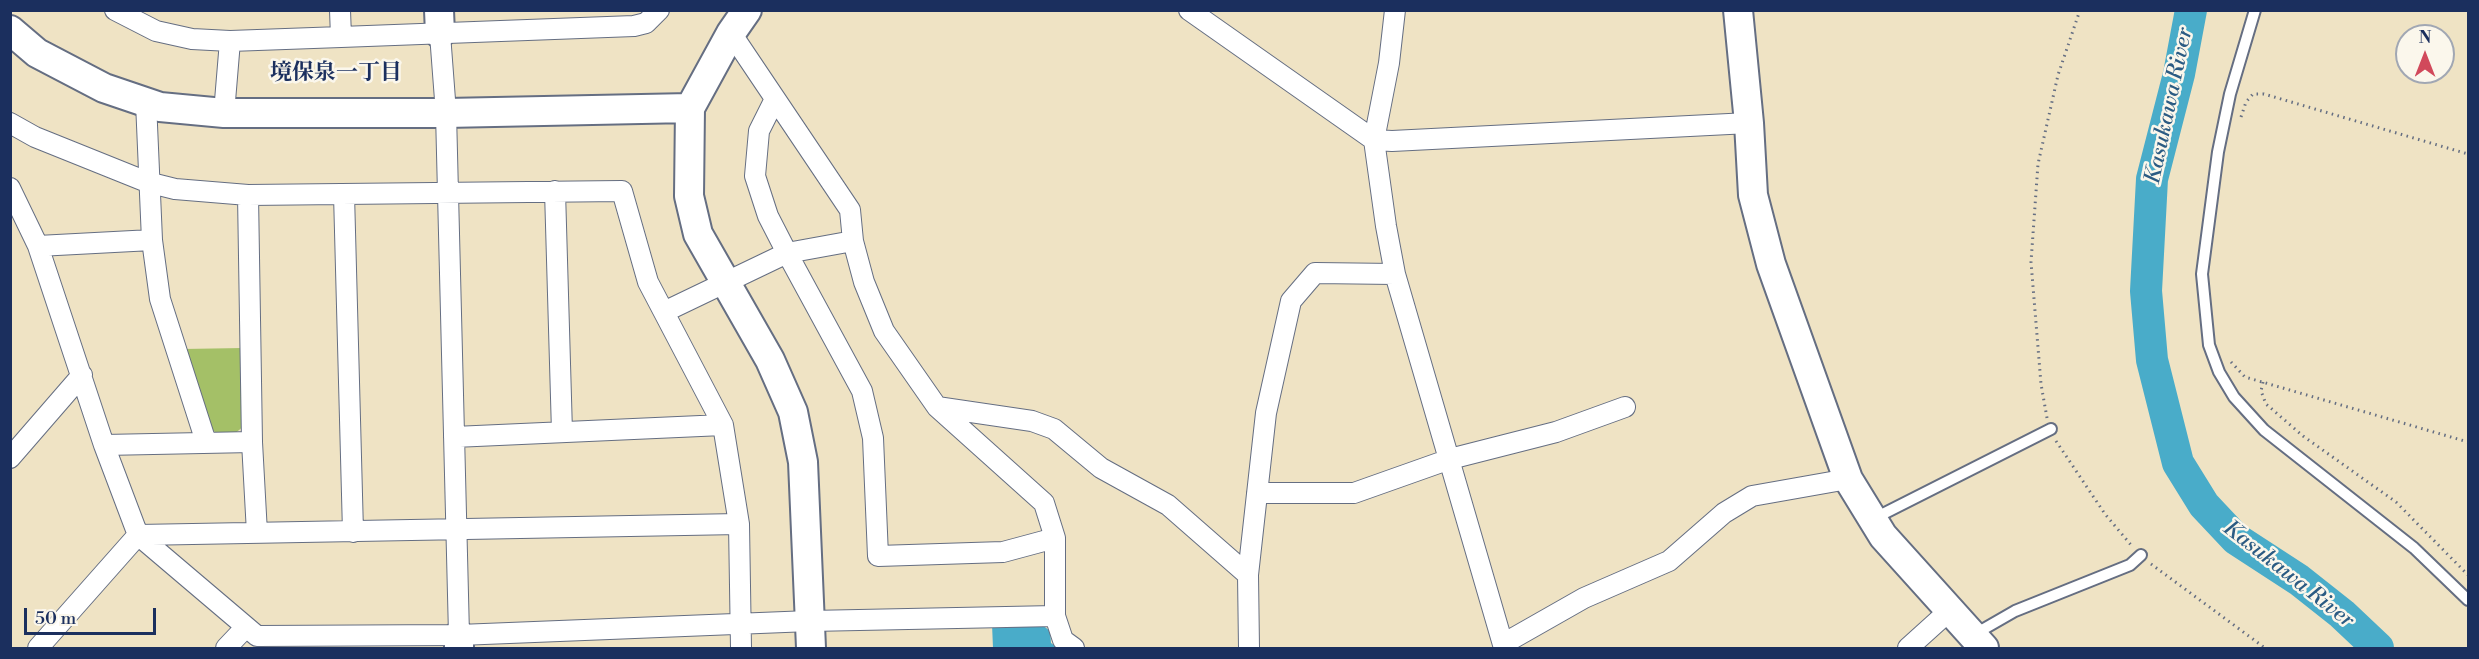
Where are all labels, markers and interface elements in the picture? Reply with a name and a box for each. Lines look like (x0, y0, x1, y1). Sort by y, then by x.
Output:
north arrow (2395, 24, 2455, 84)
water label: Kasukawa River (2141, 25, 2199, 187)
text: N (2419, 28, 2431, 48)
district label: 境保泉一丁目 (270, 61, 402, 87)
water label: Kasukawa River (2217, 516, 2359, 634)
scale bar (27, 596, 159, 634)
text: 50 m (35, 607, 76, 630)

